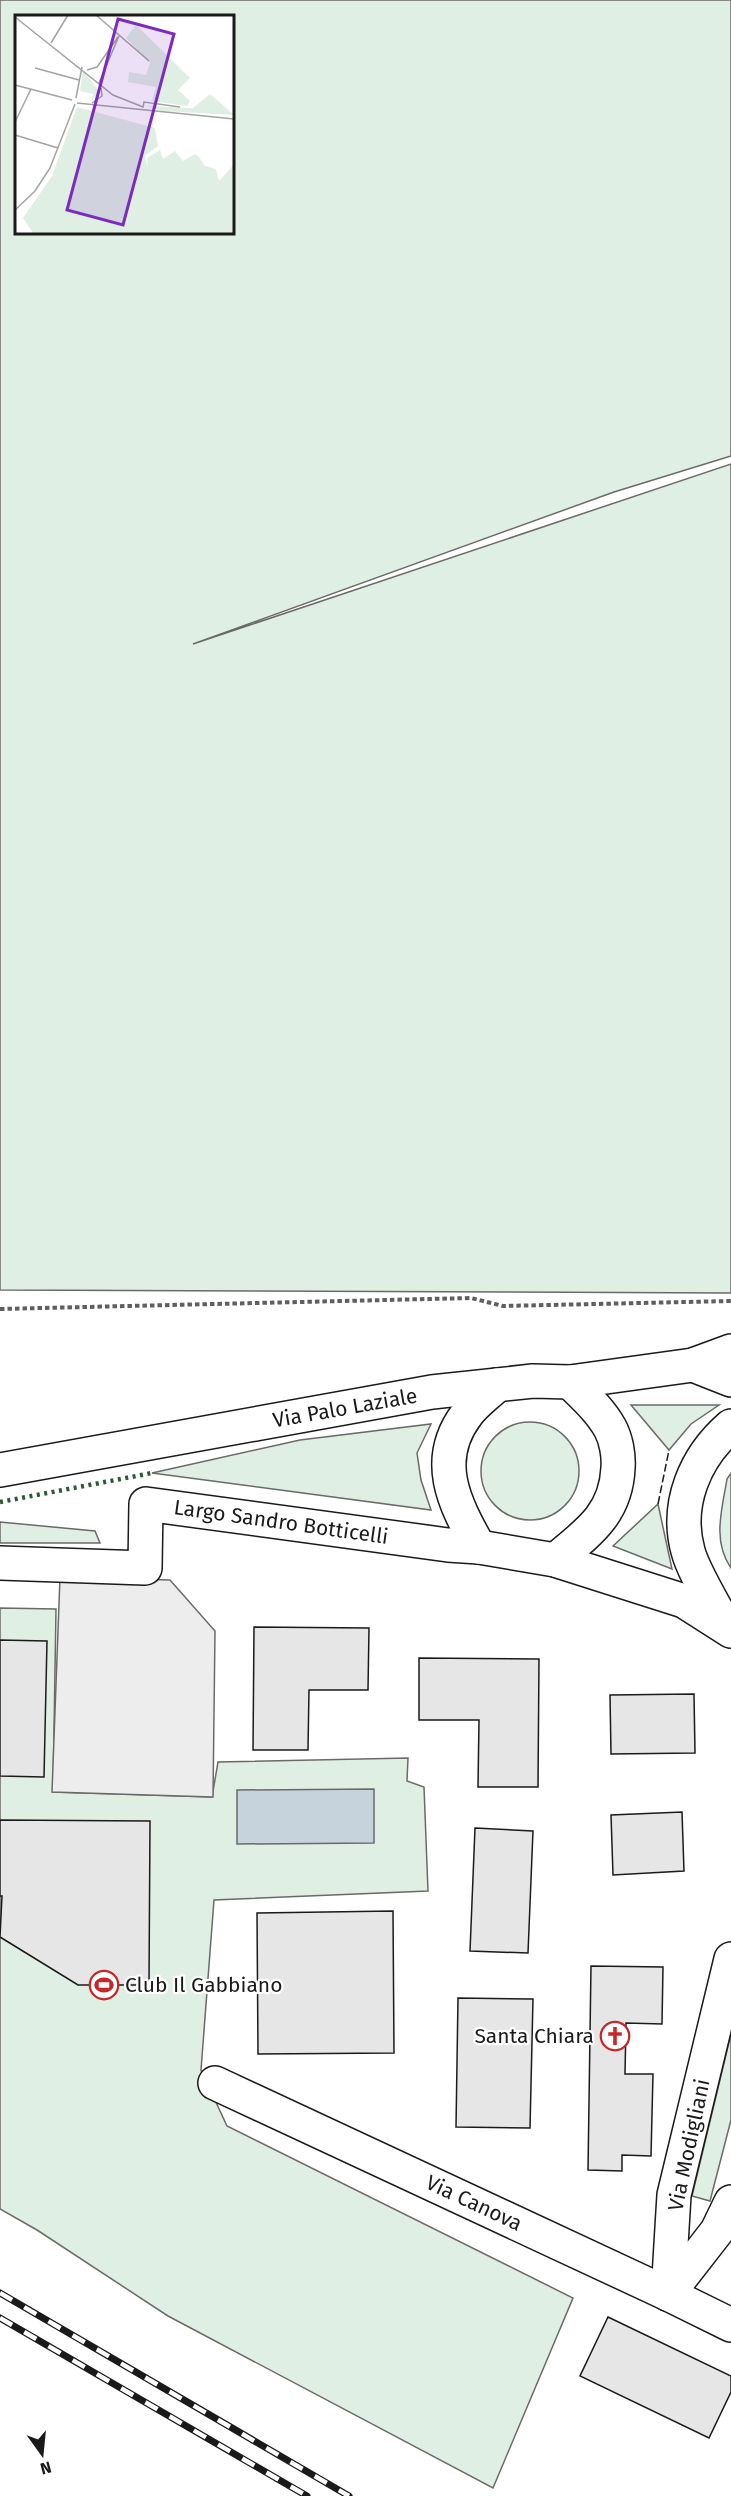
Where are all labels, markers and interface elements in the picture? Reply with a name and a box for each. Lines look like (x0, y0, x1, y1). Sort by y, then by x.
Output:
inset map (15, 15, 234, 234)
street label: Via Palo Laziale (271, 1383, 419, 1433)
street label: Largo Sandro Botticelli (172, 1494, 390, 1550)
sports icon: Club Il Gabbiano (88, 1969, 120, 2001)
place label: Club Il Gabbiano (125, 1972, 282, 1998)
church icon: Santa Chiara (599, 2020, 631, 2052)
place label: Santa Chiara (474, 2023, 594, 2049)
street label: Via Modigliani (662, 2077, 716, 2213)
street label: Via Canova (422, 2169, 526, 2237)
north arrow (12, 2424, 72, 2484)
text: N (38, 2457, 53, 2479)

